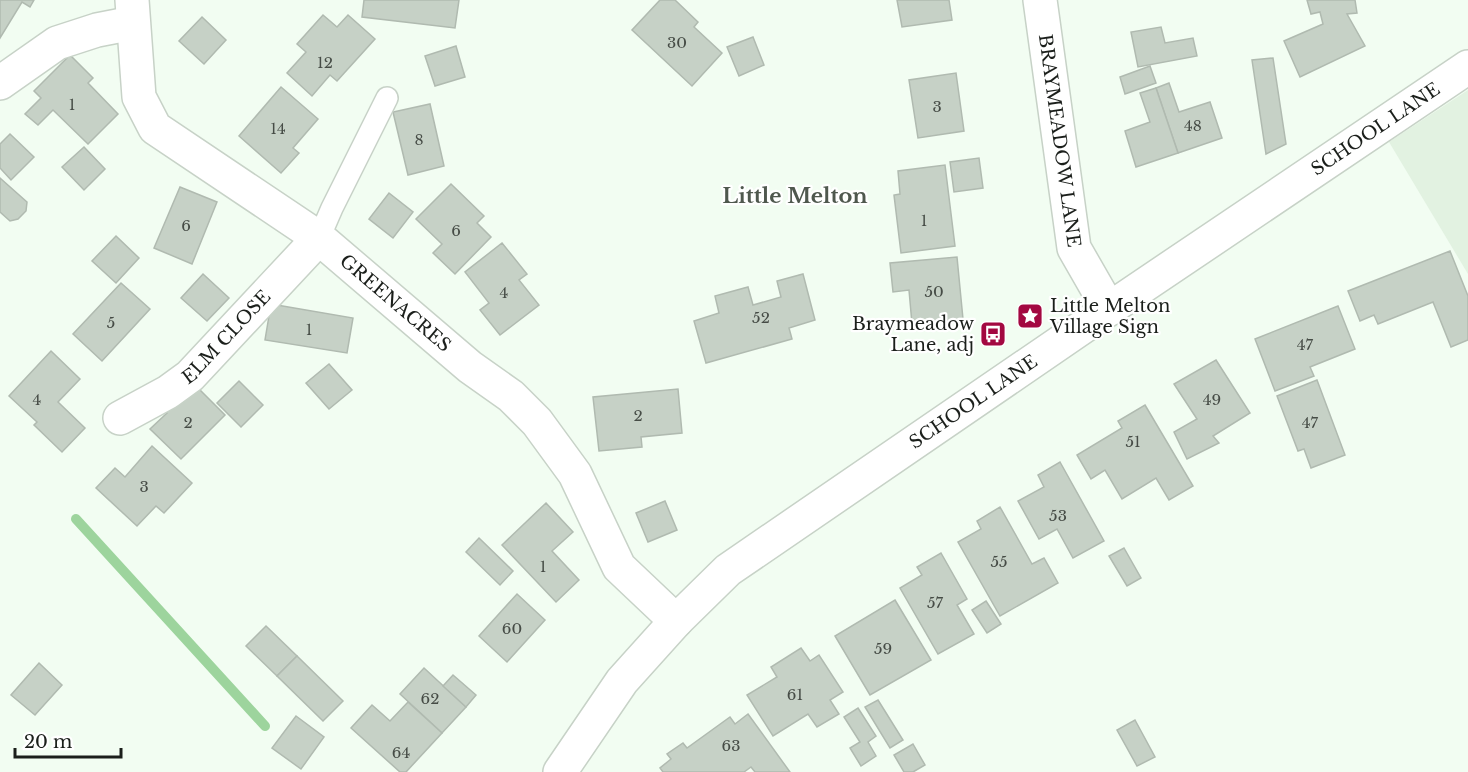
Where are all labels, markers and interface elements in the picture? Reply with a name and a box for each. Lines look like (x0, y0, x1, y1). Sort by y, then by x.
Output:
house number: 30 (667, 33, 687, 52)
street label: BRAYMEADOW LANE (1034, 33, 1085, 249)
house number: 12 (317, 53, 333, 72)
street label: SCHOOL LANE (1307, 78, 1444, 180)
house number: 1 (69, 95, 75, 114)
house number: 3 (932, 97, 942, 116)
house number: 48 (1184, 116, 1202, 135)
house number: 14 (270, 119, 286, 138)
house number: 8 (414, 130, 424, 149)
district label: Little Melton (722, 183, 868, 209)
house number: 1 (921, 211, 927, 230)
house number: 6 (181, 216, 191, 235)
house number: 6 (451, 221, 461, 240)
street label: GREENACRES (335, 250, 455, 357)
house number: 50 (924, 282, 944, 301)
house number: 4 (500, 283, 508, 302)
street label: ELM CLOSE (178, 286, 275, 389)
place label: Little Melton Village Sign (1049, 295, 1170, 338)
place icon: Little Melton Village Sign (1015, 301, 1045, 331)
house number: 52 (752, 308, 770, 327)
house number: 5 (107, 313, 115, 332)
place label: Braymeadow Lane, adj (852, 313, 975, 356)
bus stop icon: Braymeadow Lane, adj (978, 319, 1008, 349)
house number: 1 (306, 320, 312, 339)
house number: 47 (1297, 335, 1314, 354)
street label: SCHOOL LANE (905, 350, 1042, 454)
house number: 4 (33, 390, 41, 409)
house number: 49 (1203, 390, 1221, 409)
house number: 2 (633, 406, 643, 425)
house number: 2 (183, 413, 193, 432)
house number: 47 (1302, 413, 1319, 432)
house number: 51 (1125, 432, 1141, 451)
house number: 3 (139, 477, 149, 496)
house number: 53 (1049, 506, 1067, 525)
house number: 55 (990, 552, 1008, 571)
house number: 1 (540, 557, 546, 576)
house number: 57 (927, 593, 943, 612)
house number: 60 (502, 619, 522, 638)
house number: 59 (874, 639, 892, 658)
house number: 61 (787, 685, 803, 704)
house number: 62 (421, 689, 439, 708)
scale bar (15, 721, 122, 759)
text: 20 m (24, 731, 72, 753)
house number: 63 (722, 736, 740, 755)
house number: 64 (392, 743, 410, 762)

